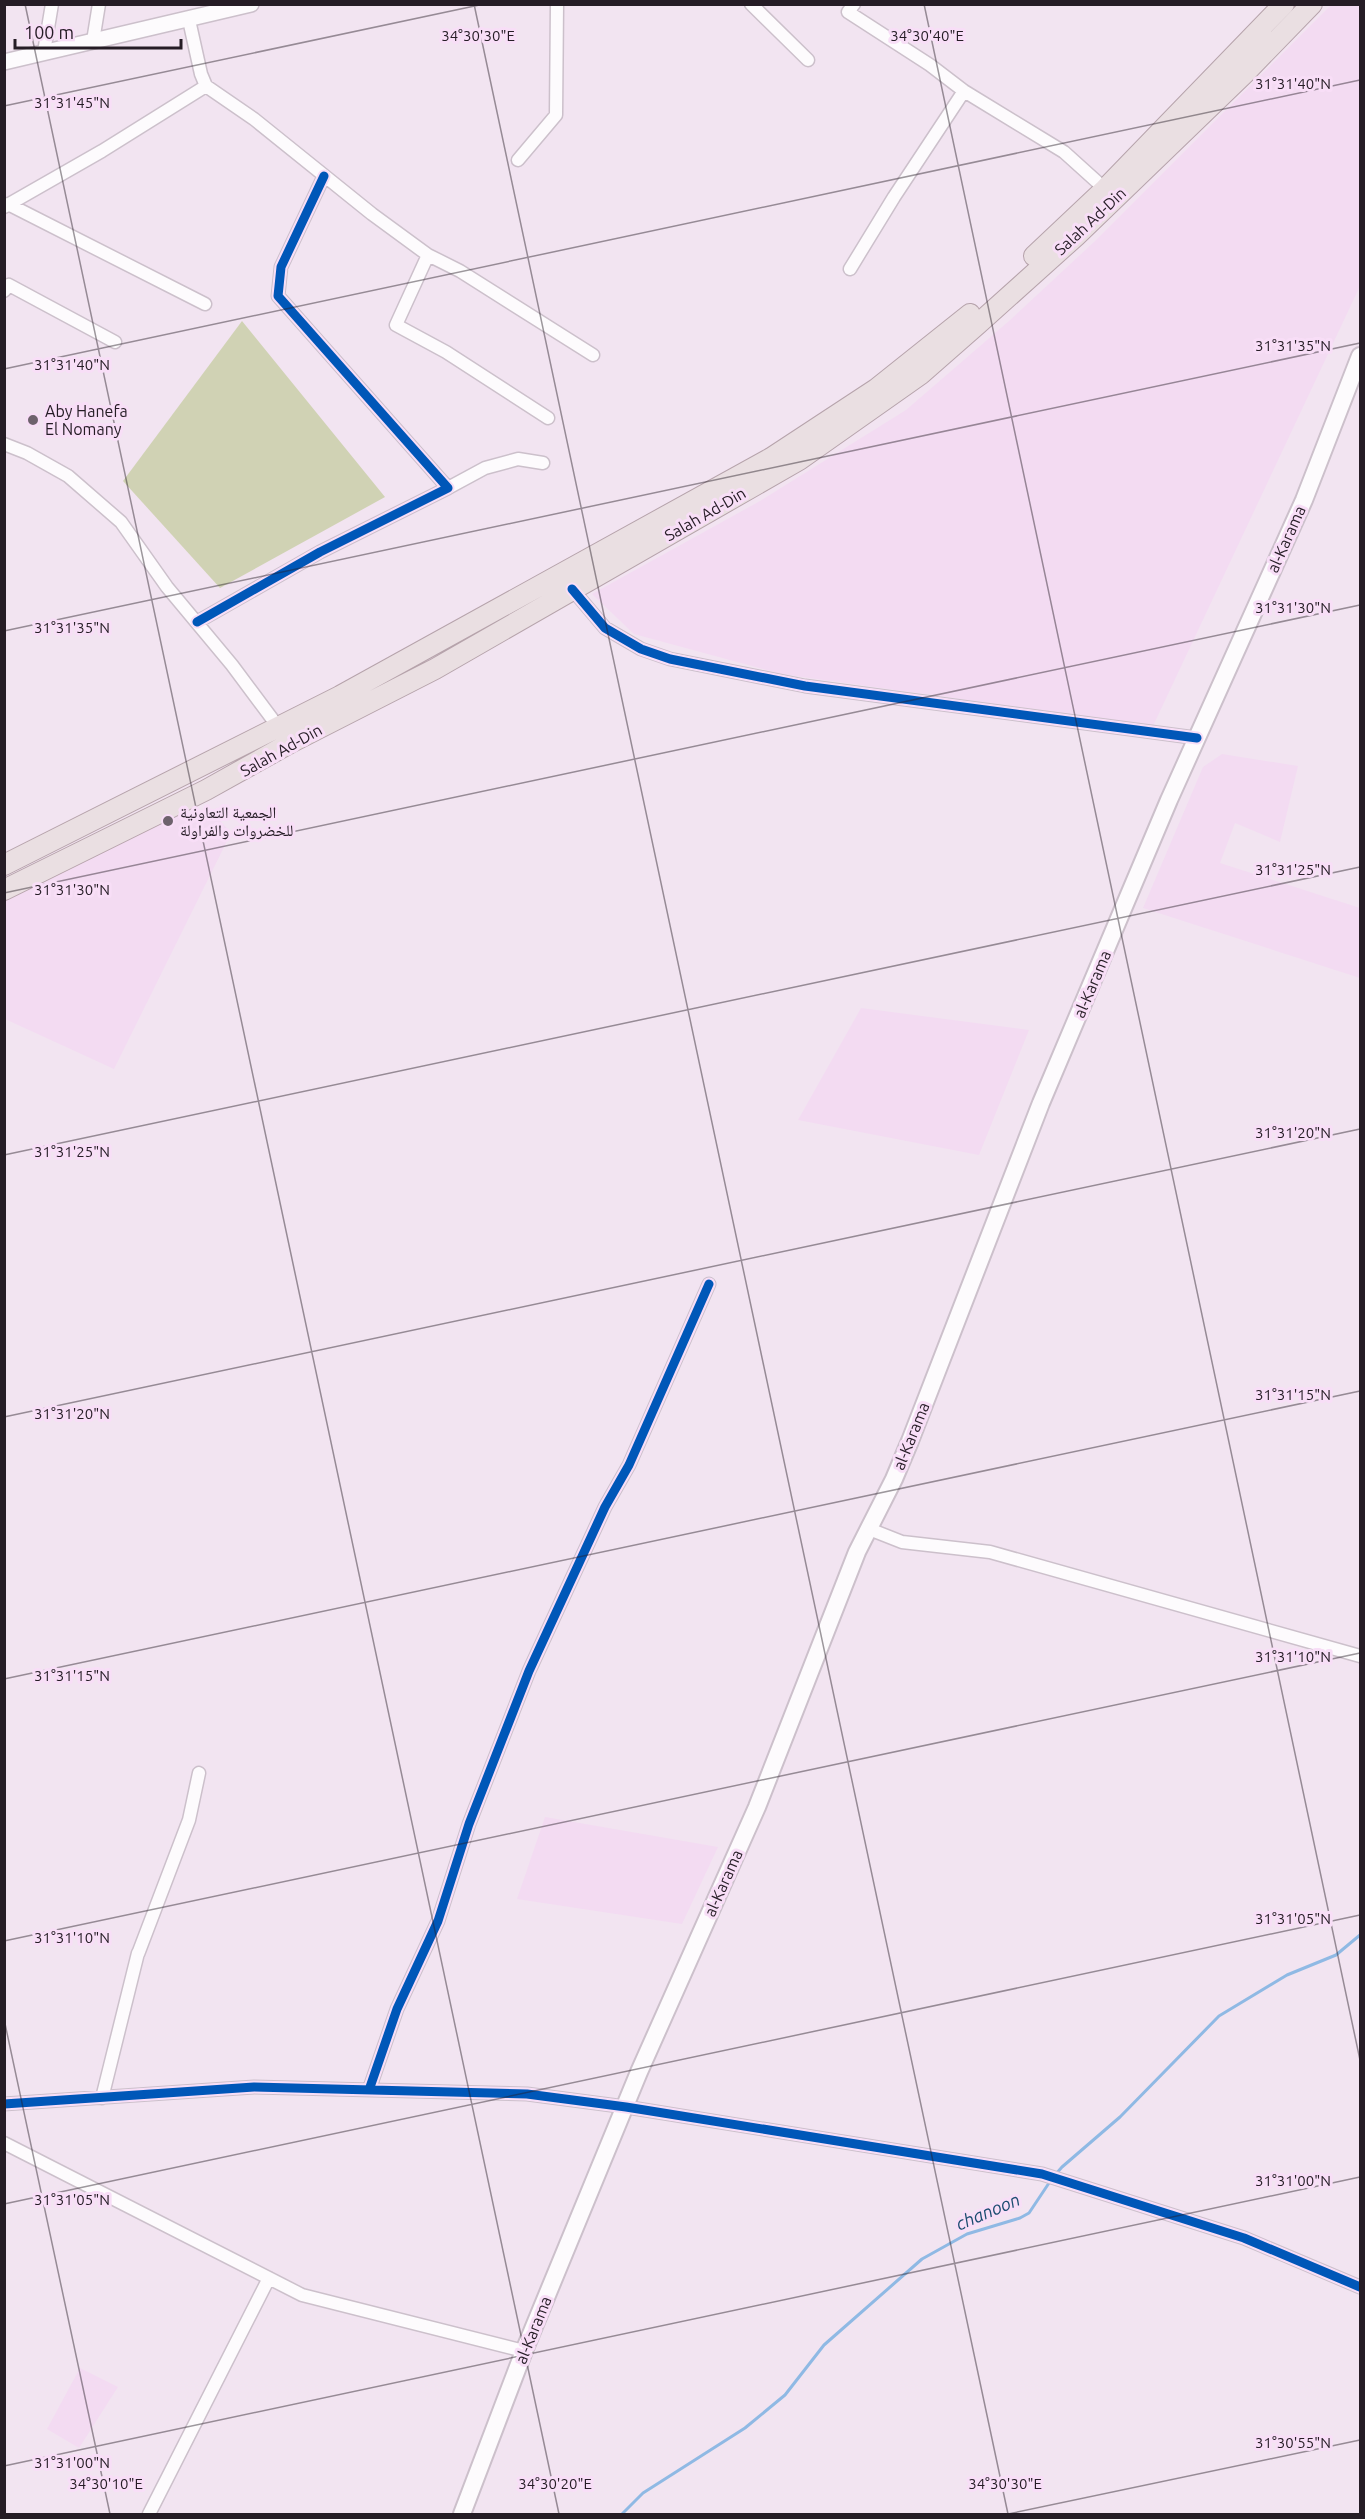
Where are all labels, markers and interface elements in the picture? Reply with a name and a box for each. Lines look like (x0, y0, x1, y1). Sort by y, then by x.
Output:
scale bar (15, 12, 182, 50)
text: 100 m (24, 22, 74, 42)
text: 34°30'30"E (441, 27, 515, 44)
text: 34°30'40"E (890, 27, 964, 44)
text: 31°31'40"N (1255, 75, 1331, 92)
text: 31°31'45"N (34, 94, 110, 111)
street label: Salah Ad-Din (1051, 184, 1129, 258)
text: 31°31'35"N (1255, 337, 1331, 354)
text: 31°31'40"N (34, 356, 110, 373)
place label: Aby Hanefa El Nomany (45, 402, 128, 438)
marker: Aby Hanefa El Nomany (26, 413, 40, 427)
street label: Salah Ad-Din (661, 484, 749, 544)
street label: al-Karama (1263, 503, 1309, 575)
text: 31°31'30"N (1255, 599, 1331, 616)
text: 31°31'35"N (34, 619, 110, 636)
street label: Salah Ad-Din (237, 720, 325, 780)
place label: الجمعية التعاونية للخضروات والفراولة (180, 803, 293, 840)
marker: الجمعية التعاونية للخضروات والفراولة (161, 814, 175, 828)
text: 31°31'25"N (1255, 861, 1331, 878)
text: 31°31'30"N (34, 881, 110, 898)
street label: al-Karama (1070, 948, 1114, 1020)
text: 31°31'20"N (1255, 1124, 1331, 1141)
text: 31°31'25"N (34, 1143, 110, 1160)
text: 31°31'15"N (1255, 1386, 1331, 1403)
street label: al-Karama (889, 1400, 933, 1472)
text: 31°31'20"N (34, 1405, 110, 1422)
text: 31°31'10"N (1255, 1648, 1331, 1665)
text: 31°31'15"N (34, 1667, 110, 1684)
street label: al-Karama (700, 1847, 746, 1919)
text: 31°31'05"N (1255, 1910, 1331, 1927)
text: 31°31'10"N (34, 1929, 110, 1946)
text: 31°31'00"N (1255, 2172, 1331, 2189)
water label: chanoon (953, 2189, 1023, 2233)
text: 31°31'05"N (34, 2191, 110, 2208)
street label: al-Karama (511, 2294, 555, 2366)
text: 31°30'55"N (1255, 2434, 1331, 2451)
text: 31°31'00"N (34, 2454, 110, 2471)
text: 34°30'10"E (69, 2475, 143, 2492)
text: 34°30'20"E (518, 2475, 592, 2492)
text: 34°30'30"E (968, 2475, 1042, 2492)

